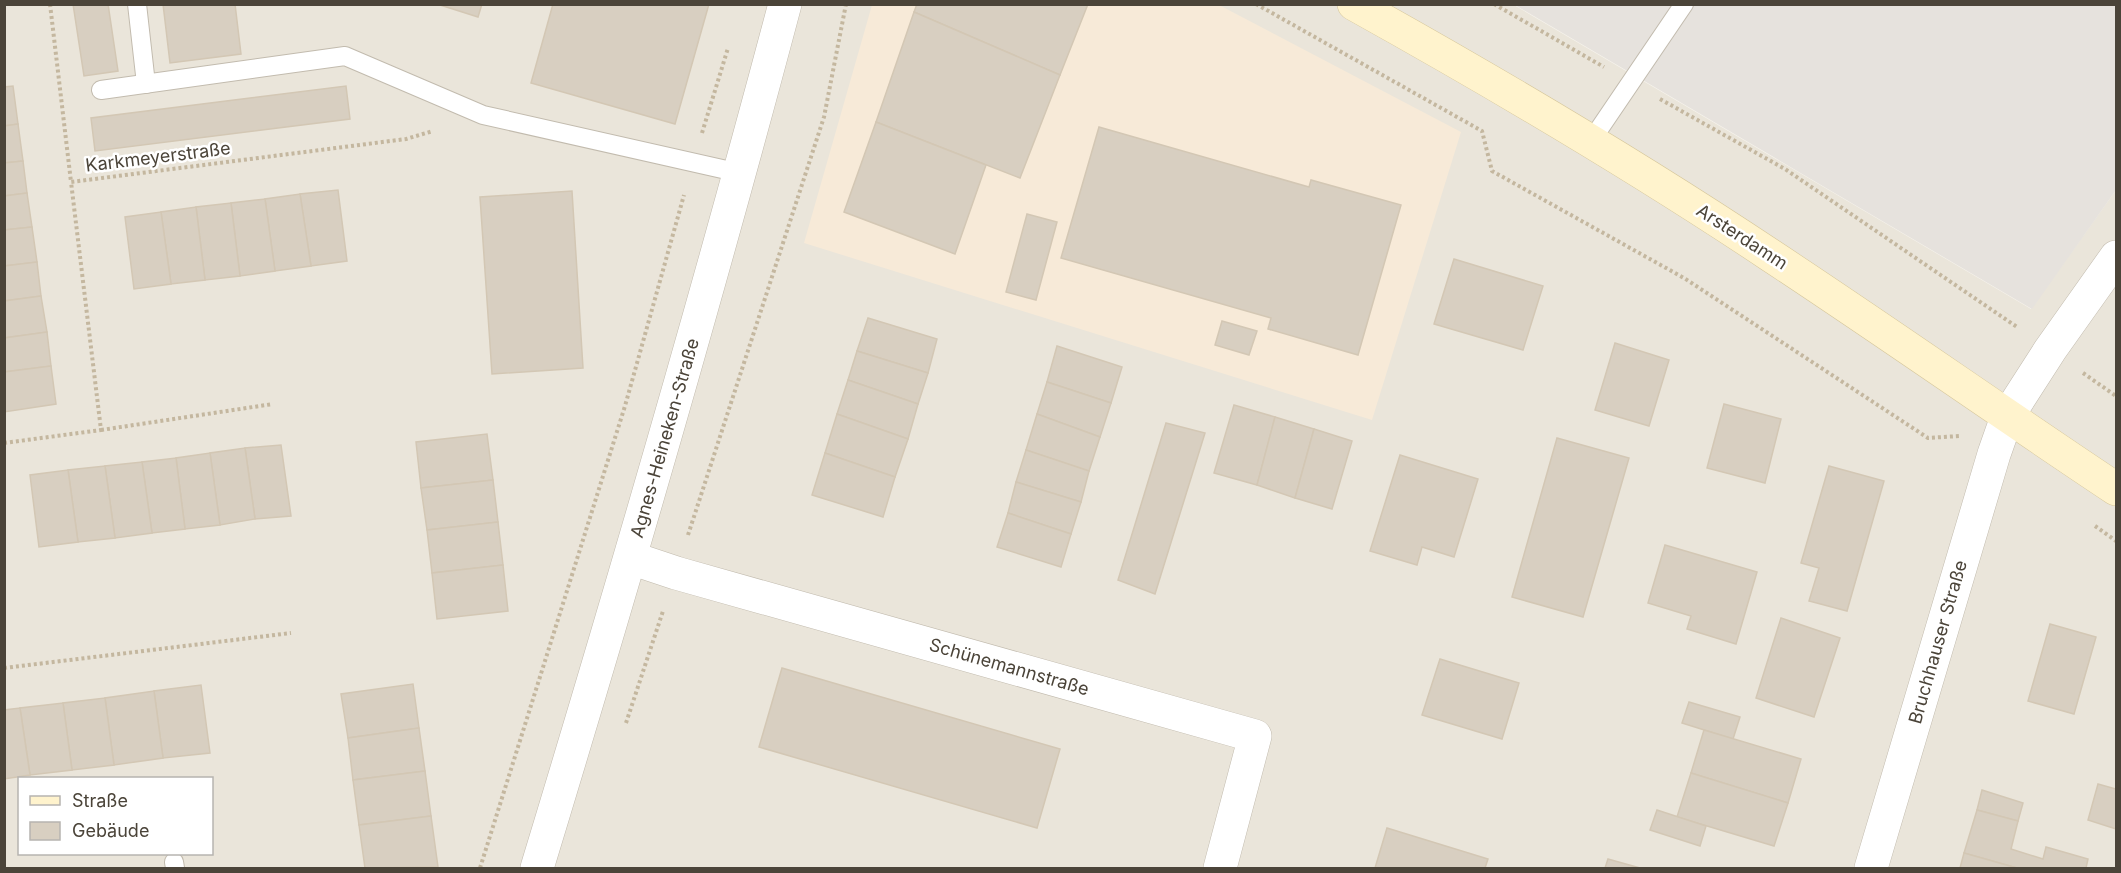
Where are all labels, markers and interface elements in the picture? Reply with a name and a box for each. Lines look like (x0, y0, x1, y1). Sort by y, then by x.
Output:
street label: Karkmeyerstraße (84, 137, 232, 176)
street label: Arsterdamm (1693, 199, 1792, 274)
street label: Agnes-Heineken-Straße (626, 336, 703, 540)
street label: Bruchhauser Straße (1904, 558, 1971, 726)
street label: Schünemannstraße (927, 634, 1091, 699)
legend (18, 777, 213, 855)
text: Straße (72, 790, 128, 811)
text: Gebäude (72, 820, 149, 841)

